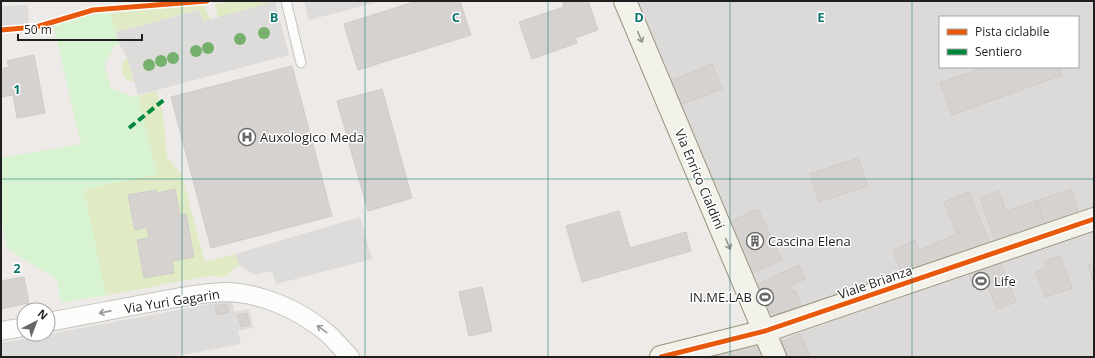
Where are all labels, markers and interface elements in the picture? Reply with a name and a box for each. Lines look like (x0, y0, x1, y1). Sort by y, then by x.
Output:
text: B (270, 8, 279, 26)
text: C (452, 8, 460, 26)
text: D (634, 8, 644, 26)
text: E (817, 8, 825, 26)
scale bar (18, 16, 142, 42)
legend (939, 16, 1079, 68)
text: 50 m (24, 21, 52, 38)
text: Pista ciclabile (975, 23, 1050, 40)
one-way arrow (637, 31, 644, 43)
text: Sentiero (975, 43, 1022, 60)
text: 1 (13, 80, 21, 98)
street label: Via Enrico Cialdini (671, 126, 729, 232)
hospital icon: Auxologico Meda (237, 127, 257, 147)
place label: Auxologico Meda (260, 128, 364, 146)
building icon: Cascina Elena (745, 231, 765, 251)
place label: Cascina Elena (768, 232, 851, 250)
one-way arrow (724, 238, 732, 250)
text: 2 (13, 259, 21, 277)
street label: Viale Brianza (835, 261, 915, 303)
sports icon: Life (971, 271, 991, 291)
place label: Life (994, 272, 1016, 290)
street label: Via Yuri Gagarin (123, 285, 221, 317)
sports icon: IN.ME.LAB (755, 287, 775, 307)
place label: IN.ME.LAB (689, 288, 752, 306)
north arrow (16, 302, 56, 342)
text: N (35, 306, 51, 323)
one-way arrow (99, 308, 112, 316)
one-way arrow (317, 325, 328, 334)

